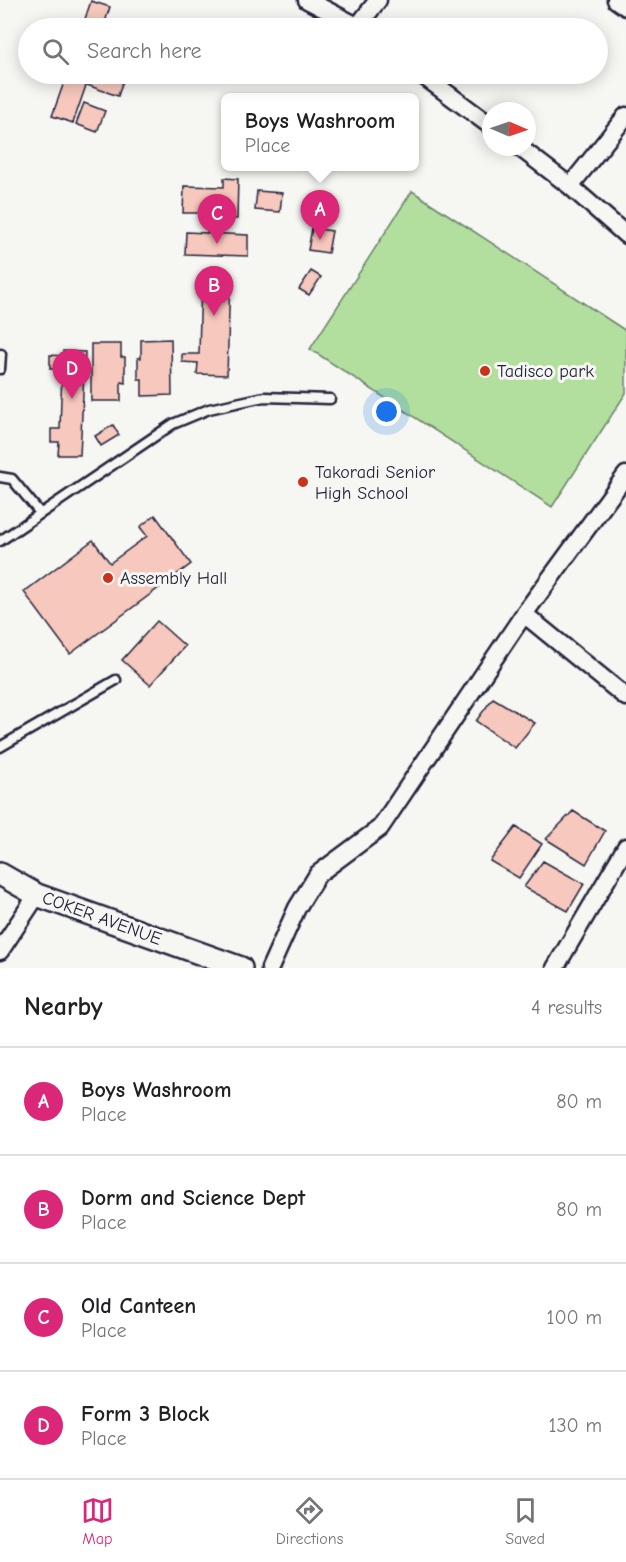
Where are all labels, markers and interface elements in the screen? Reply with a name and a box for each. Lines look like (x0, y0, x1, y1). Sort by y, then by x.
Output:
search box (18, 18, 608, 84)
icon: search (39, 35, 72, 68)
text: Search here (87, 38, 202, 64)
popup (221, 93, 419, 171)
north arrow (482, 102, 536, 156)
text: Boys Washroom (245, 108, 395, 134)
text: Place (245, 134, 290, 157)
pin: A (300, 190, 340, 240)
pin: C (198, 194, 236, 244)
pin: B (194, 266, 234, 316)
pin: D (52, 350, 92, 399)
place label: Tadisco park (497, 361, 594, 382)
marker: Tadisco park (478, 364, 492, 378)
your location (372, 397, 401, 426)
place label: Takoradi Senior High School (315, 462, 436, 504)
marker: Takoradi Senior High School (296, 475, 310, 489)
place label: Assembly Hall (120, 568, 227, 589)
marker: Assembly Hall (101, 571, 115, 585)
street label: COKER AVENUE (39, 887, 165, 950)
text: Nearby (24, 992, 103, 1022)
text: 4 results (531, 996, 602, 1019)
text: Boys Washroom (81, 1077, 231, 1103)
text: A (38, 1090, 49, 1113)
text: 80 m (556, 1090, 602, 1113)
text: Place (81, 1103, 127, 1126)
text: Dorm and Science Dept (81, 1185, 305, 1211)
text: B (37, 1198, 50, 1221)
text: 80 m (556, 1198, 602, 1221)
text: Place (81, 1211, 127, 1234)
text: Old Canteen (81, 1293, 196, 1319)
text: C (37, 1306, 50, 1329)
text: 100 m (547, 1306, 602, 1329)
text: Place (81, 1319, 127, 1342)
text: Form 3 Block (81, 1401, 209, 1427)
text: D (37, 1414, 50, 1437)
text: 130 m (549, 1414, 602, 1437)
text: Place (81, 1427, 127, 1450)
tab: Map (81, 1494, 114, 1548)
tab: Directions (276, 1494, 343, 1548)
tab: Saved (505, 1494, 545, 1548)

